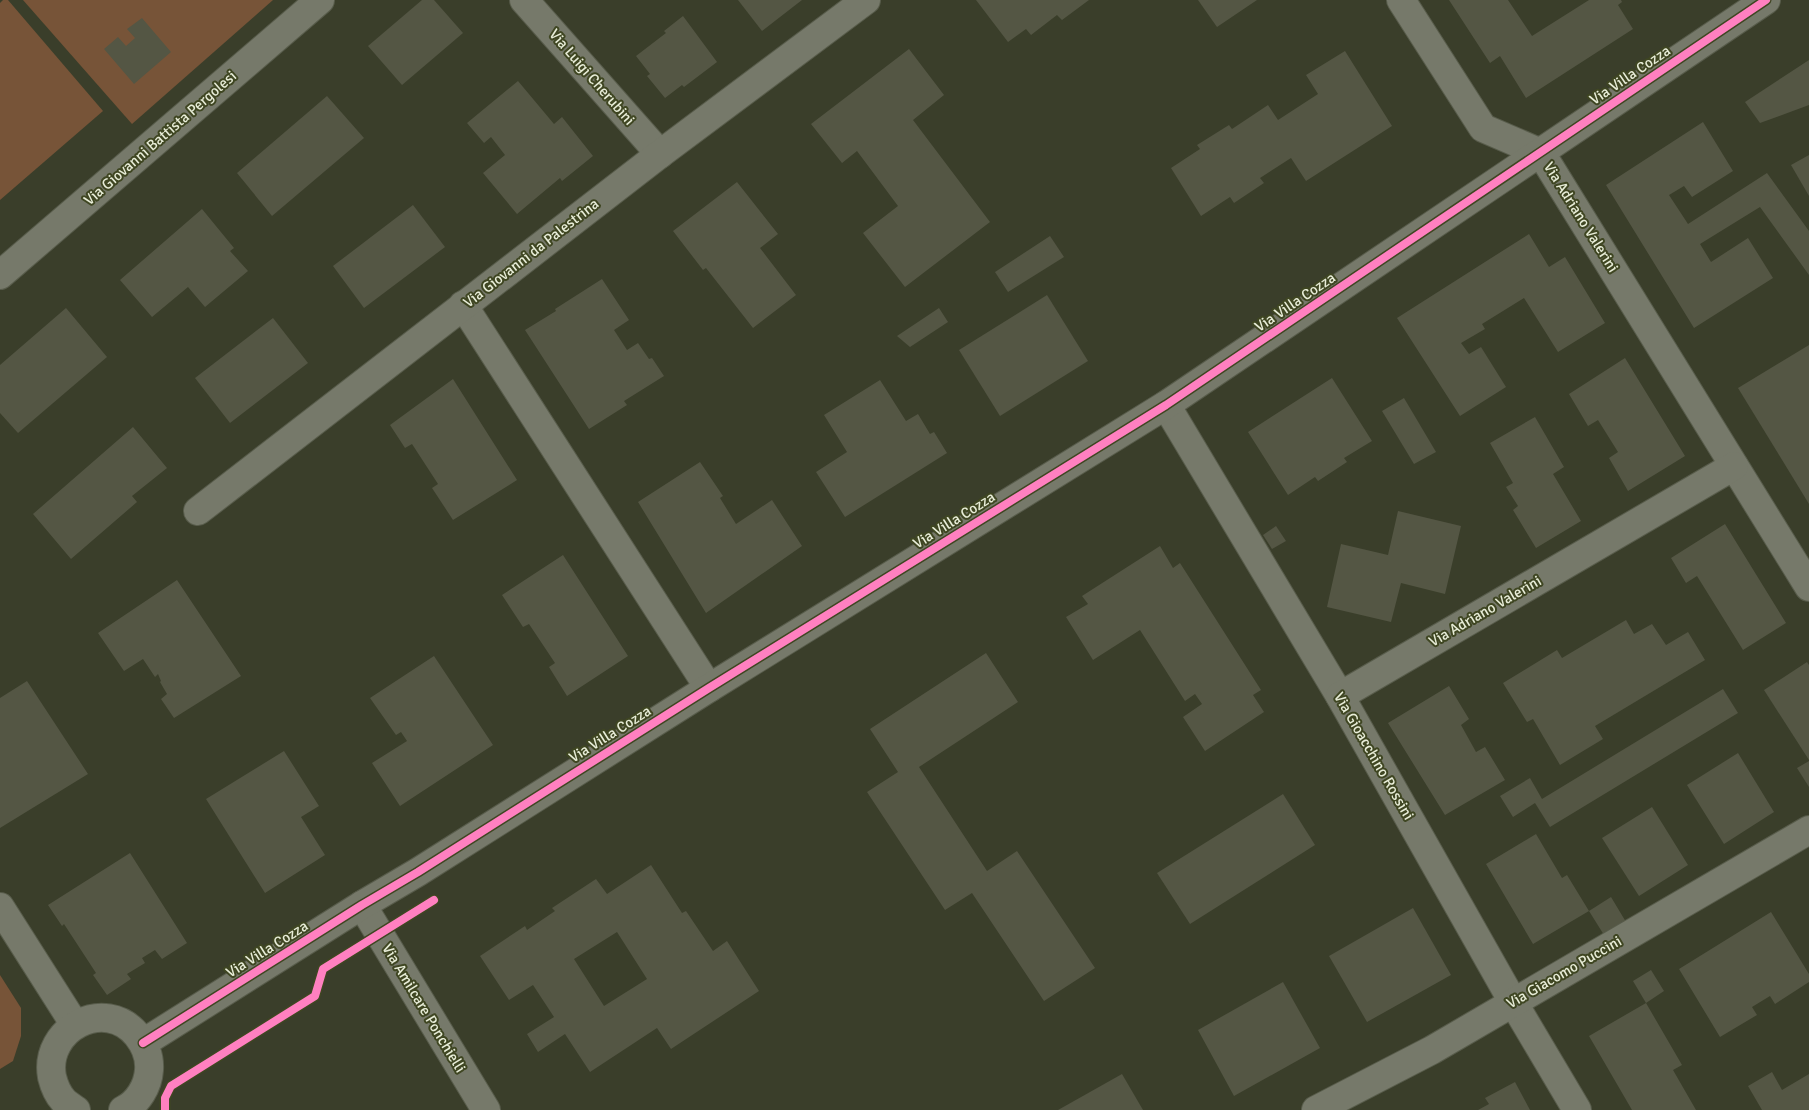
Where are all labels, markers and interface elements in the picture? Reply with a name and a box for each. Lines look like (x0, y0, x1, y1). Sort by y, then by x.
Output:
street label: Via Luigi Cherubini (545, 25, 639, 129)
street label: Via Villa Cozza (1586, 41, 1674, 109)
street label: Via Giovanni Battista Pergolesi (80, 67, 240, 209)
street label: Via Adriano Valerini (1540, 158, 1622, 276)
street label: Via Giovanni da Palestrina (460, 195, 602, 311)
street label: Via Villa Cozza (1251, 268, 1339, 336)
street label: Via Villa Cozza (910, 488, 998, 552)
street label: Via Adriano Valerini (1426, 571, 1544, 651)
street label: Via Gioacchino Rossini (1330, 689, 1418, 823)
street label: Via Villa Cozza (566, 702, 654, 766)
street label: Via Villa Cozza (223, 917, 311, 981)
street label: Via Giacomo Puccini (1503, 932, 1625, 1012)
street label: Via Amilcare Ponchielli (378, 940, 470, 1076)

